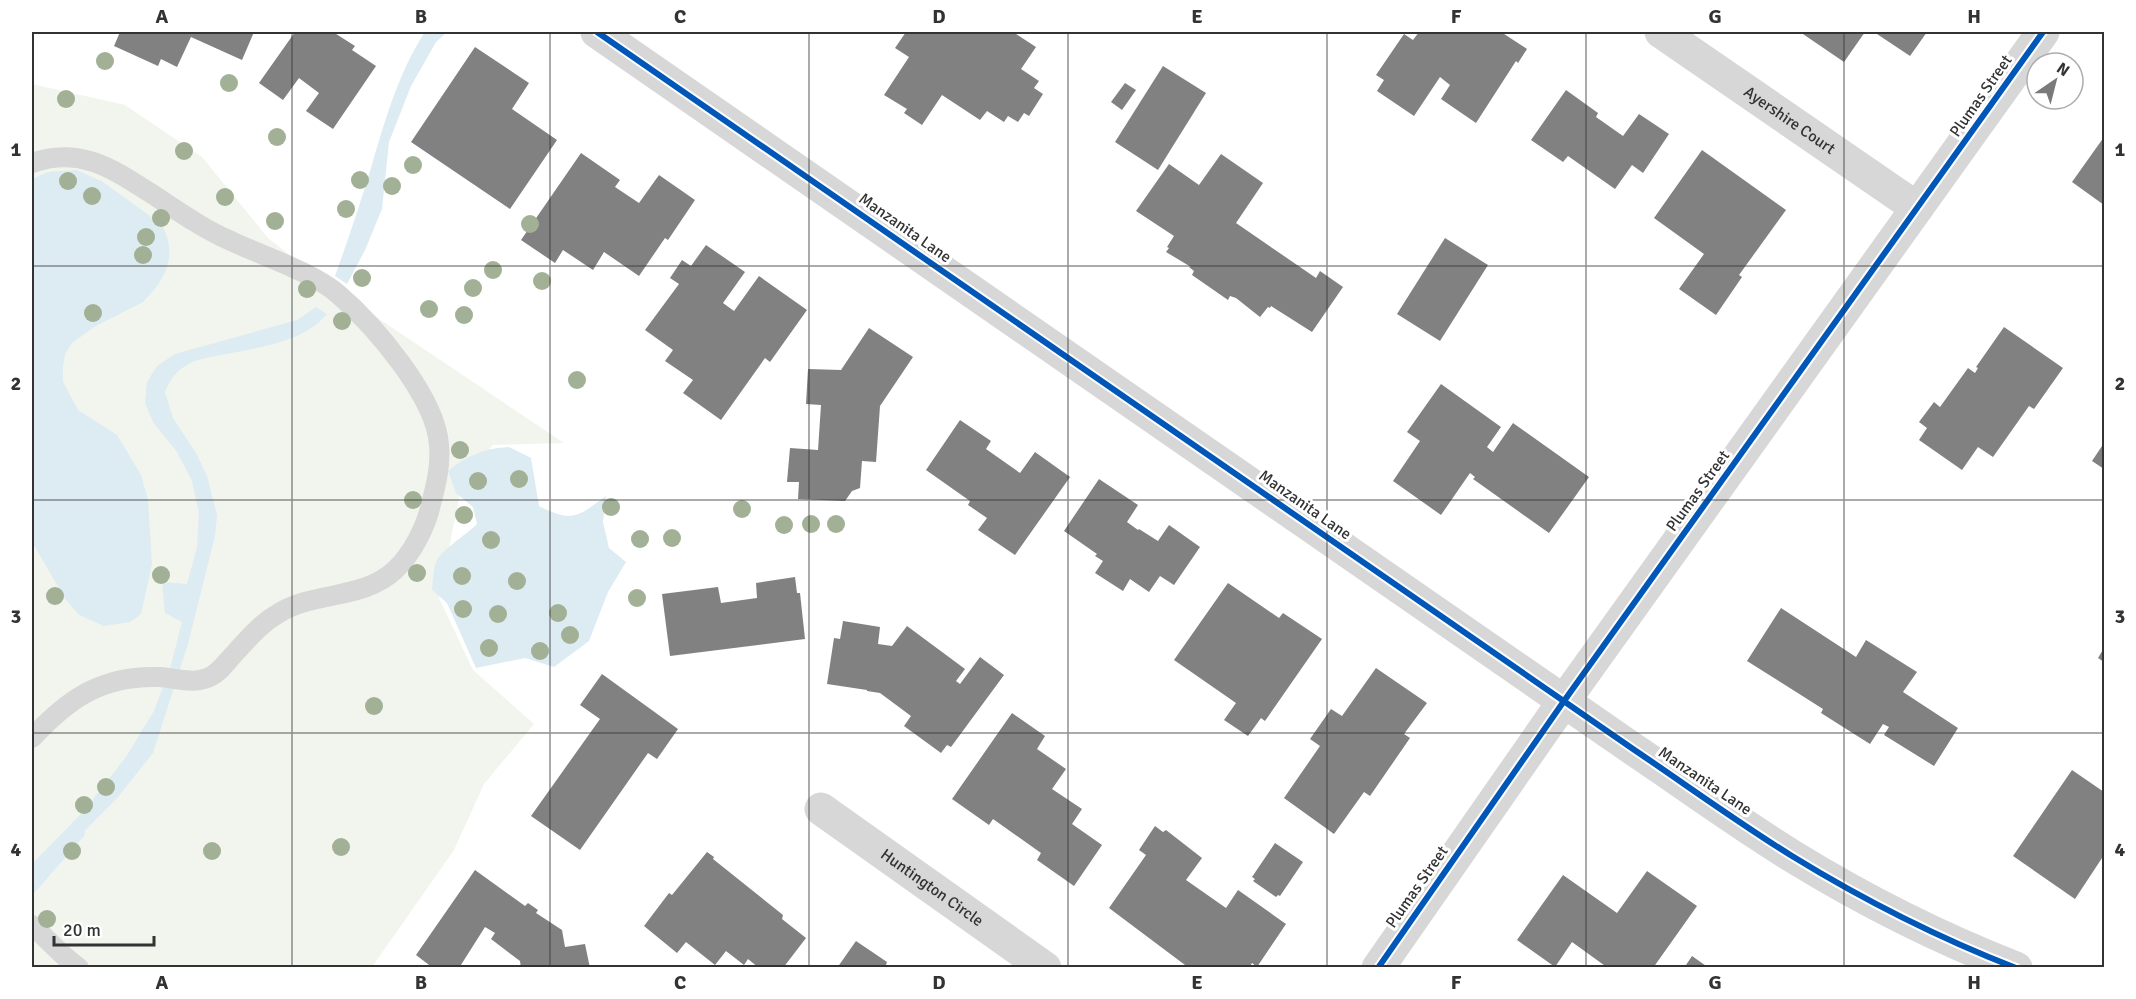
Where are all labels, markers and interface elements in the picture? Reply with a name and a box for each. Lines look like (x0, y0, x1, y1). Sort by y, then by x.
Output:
text: A (156, 4, 169, 29)
text: B (415, 4, 427, 29)
text: C (674, 4, 686, 29)
text: D (932, 4, 946, 29)
text: E (1191, 4, 1203, 29)
text: F (1451, 4, 1462, 29)
text: G (1708, 4, 1722, 29)
text: H (1967, 4, 1981, 29)
street label: Plumas Street (1945, 51, 2017, 141)
north arrow (2025, 51, 2085, 111)
text: N (2053, 58, 2073, 81)
street label: Ayershire Court (1740, 82, 1839, 159)
text: 1 (11, 137, 22, 162)
text: 1 (2115, 137, 2126, 162)
street label: Manzanita Lane (855, 189, 955, 267)
text: 2 (11, 371, 21, 396)
text: 2 (2115, 371, 2125, 396)
street label: Plumas Street (1662, 446, 1734, 535)
street label: Manzanita Lane (1255, 466, 1355, 544)
text: 3 (11, 604, 21, 629)
text: 3 (2115, 604, 2125, 629)
street label: Manzanita Lane (1655, 742, 1755, 820)
text: 4 (11, 837, 22, 862)
text: 4 (2115, 837, 2126, 862)
street label: Plumas Street (1381, 842, 1453, 932)
street label: Huntington Circle (877, 844, 987, 931)
scale bar (54, 909, 154, 947)
text: 20 m (63, 919, 101, 941)
text: A (156, 970, 169, 995)
text: B (415, 970, 427, 995)
text: C (674, 970, 686, 995)
text: D (932, 970, 946, 995)
text: E (1191, 970, 1203, 995)
text: F (1451, 970, 1462, 995)
text: G (1708, 970, 1722, 995)
text: H (1967, 970, 1981, 995)

